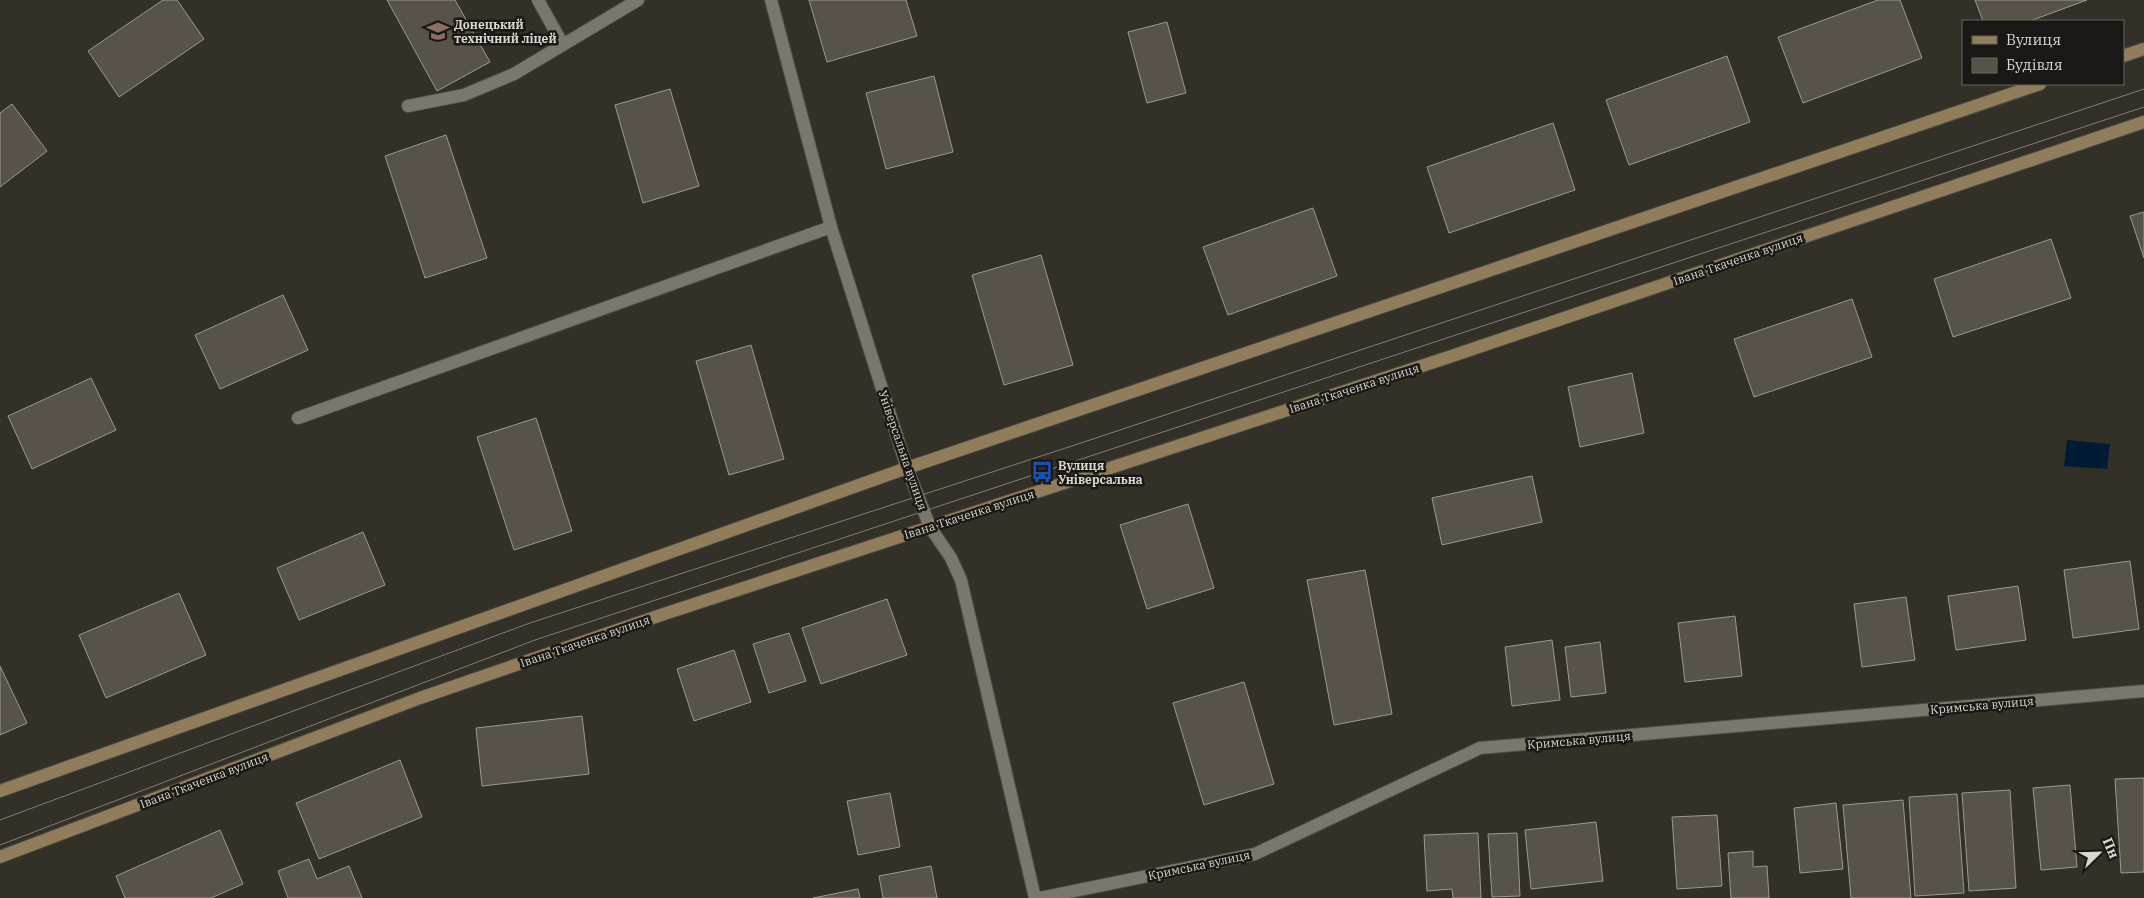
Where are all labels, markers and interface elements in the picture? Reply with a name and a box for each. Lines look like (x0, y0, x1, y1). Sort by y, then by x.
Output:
place label: Донецький технічний ліцей (454, 17, 557, 46)
school or university icon: Донецький технічний ліцей (425, 18, 451, 44)
legend (1962, 20, 2124, 85)
text: Вулиця (2006, 30, 2061, 49)
text: Будівля (2006, 55, 2063, 74)
street label: Івана Ткаченка вулиця (1671, 230, 1805, 288)
street label: Івана Ткаченка вулиця (1287, 360, 1421, 416)
street label: Універсальна вулиця (875, 388, 931, 512)
place label: Вулиця Універсальна (1058, 458, 1143, 487)
bus stop icon: Вулиця Універсальна (1029, 459, 1055, 485)
street label: Івана Ткаченка вулиця (902, 486, 1036, 542)
street label: Івана Ткаченка вулиця (518, 612, 652, 670)
street label: Кримська вулиця (1930, 693, 2035, 717)
street label: Кримська вулиця (1527, 728, 1632, 752)
street label: Івана Ткаченка вулиця (138, 749, 270, 811)
north arrow (2074, 828, 2124, 878)
text: Пн (2099, 835, 2123, 861)
street label: Кримська вулиця (1147, 847, 1251, 883)

